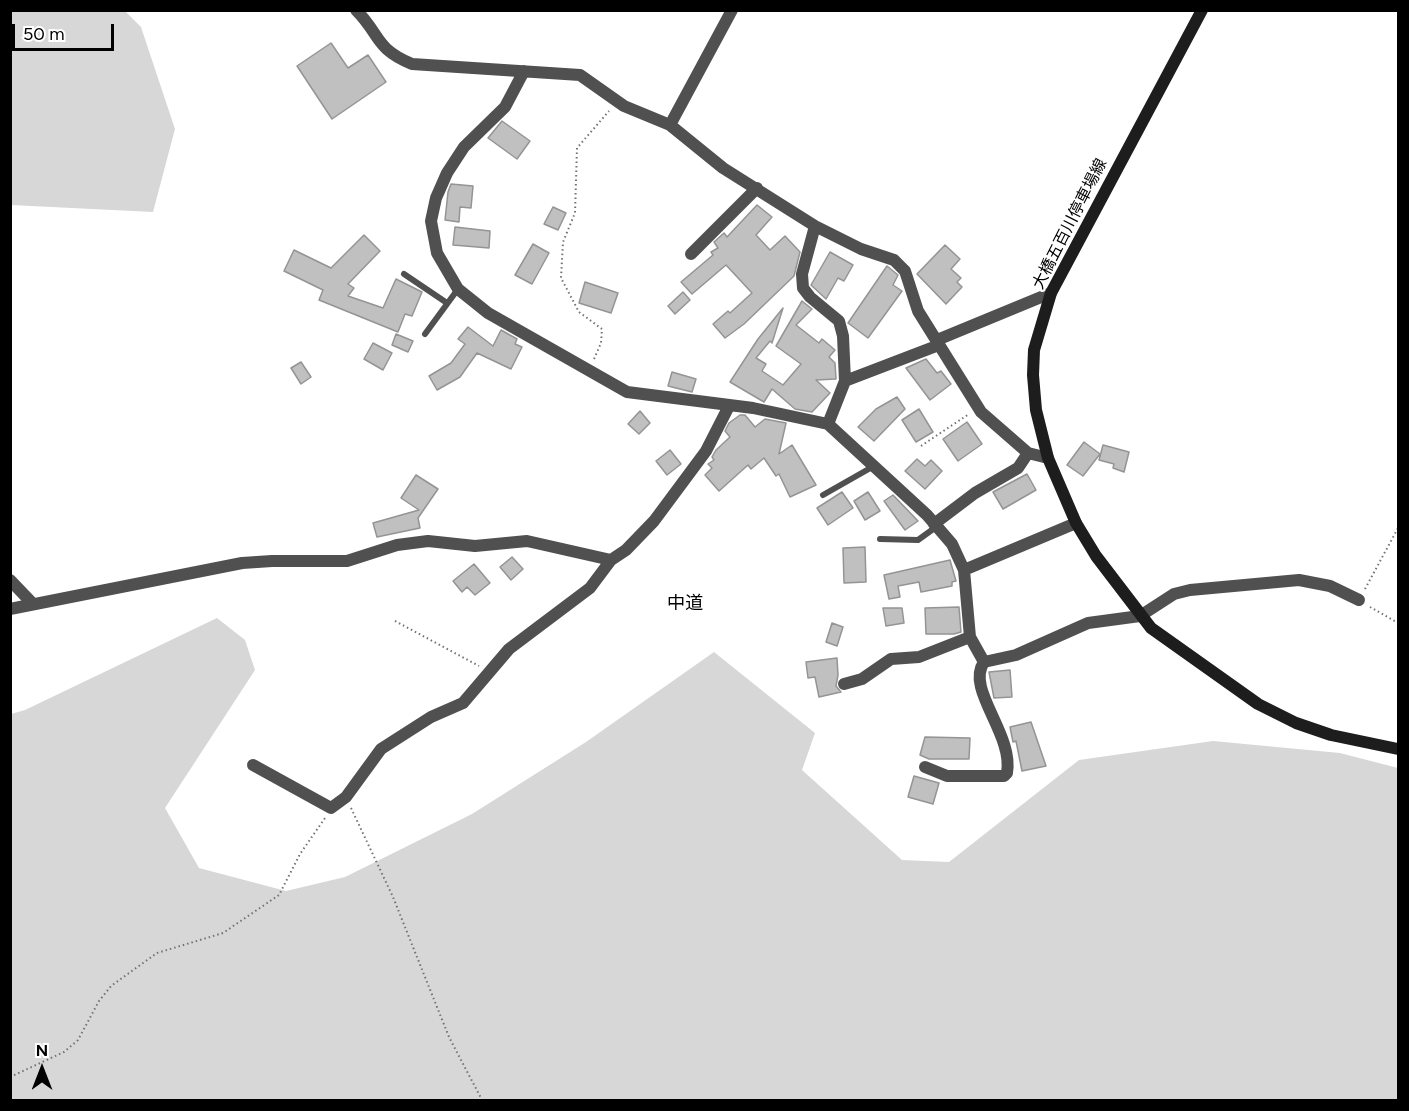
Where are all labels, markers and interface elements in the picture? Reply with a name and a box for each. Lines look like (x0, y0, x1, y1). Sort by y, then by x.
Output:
scale bar (15, 12, 117, 50)
text: 50 m (23, 23, 65, 45)
street label: 大橋五百川停車場線 (1029, 155, 1111, 293)
district label: 中道 (667, 593, 703, 615)
north arrow (12, 1039, 72, 1099)
text: N (36, 1041, 48, 1060)

